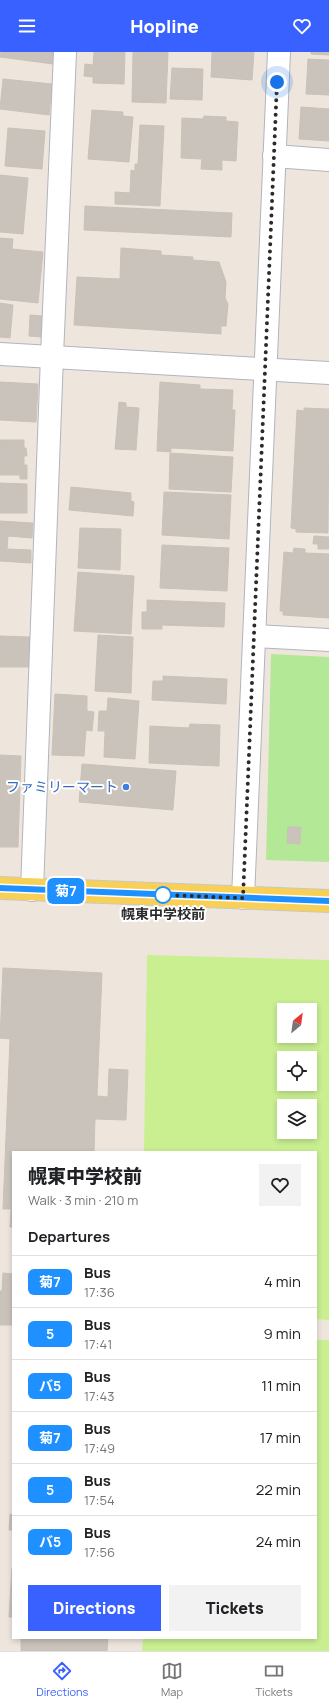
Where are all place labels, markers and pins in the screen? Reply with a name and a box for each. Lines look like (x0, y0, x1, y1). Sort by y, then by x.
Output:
place label: ファミリーマート (6, 777, 118, 796)
marker: ファミリーマート (121, 782, 131, 792)
marker: 幌東中学校前 (154, 886, 172, 904)
place label: 幌東中学校前 (121, 904, 205, 923)

